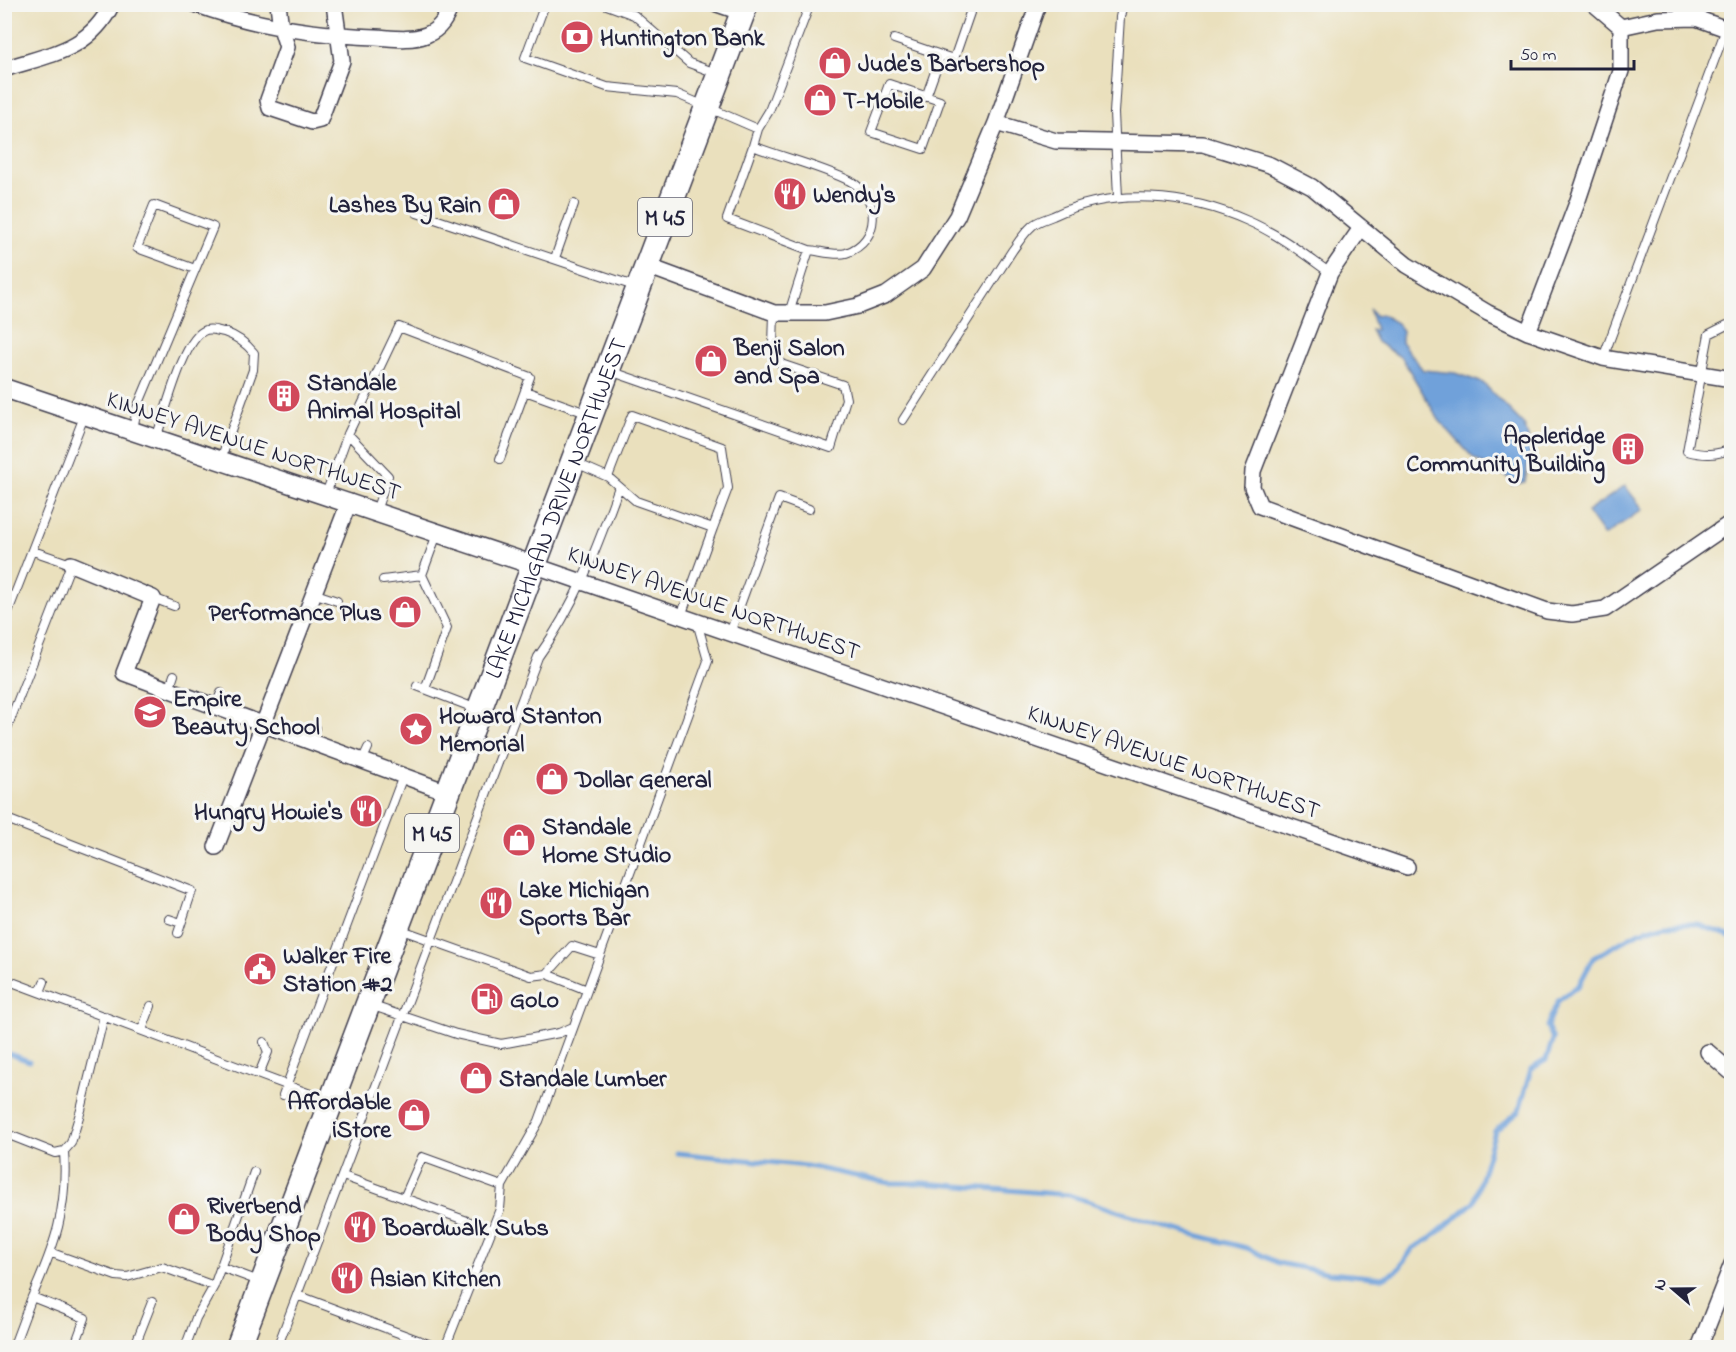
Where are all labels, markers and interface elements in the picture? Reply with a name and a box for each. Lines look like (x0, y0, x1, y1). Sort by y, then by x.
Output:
bank icon: Huntington Bank (559, 19, 595, 55)
place label: Huntington Bank (600, 22, 765, 58)
scale bar (1511, 33, 1634, 71)
text: 50 m (1520, 43, 1557, 69)
shop icon: Jude's Barbershop (817, 45, 853, 81)
place label: Jude's Barbershop (858, 48, 1045, 83)
shop icon: T-Mobile (802, 82, 838, 118)
place label: T-Mobile (843, 85, 925, 120)
restaurant icon: Wendy's (772, 176, 808, 212)
place label: Wendy's (813, 179, 896, 215)
shop icon: Lashes By Rain (486, 186, 522, 222)
place label: Lashes By Rain (329, 189, 481, 225)
road number: M 45 (638, 198, 692, 236)
place label: Benji Salon and Spa (733, 332, 845, 395)
street label: LAKE MICHIGAN DRIVE NORTHWEST (478, 333, 638, 684)
shop icon: Benji Salon and Spa (693, 343, 729, 379)
place label: Standale Animal Hospital (307, 367, 461, 430)
building icon: Standale Animal Hospital (266, 378, 302, 414)
street label: KINNEY AVENUE NORTHWEST (102, 383, 405, 512)
place label: Appleridge Community Building (1406, 420, 1606, 484)
building icon: Appleridge Community Building (1610, 431, 1646, 467)
street label: KINNEY AVENUE NORTHWEST (562, 538, 865, 671)
shop icon: Performance Plus (387, 594, 423, 630)
place label: Performance Plus (209, 597, 382, 632)
place label: Empire Beauty School (172, 683, 320, 747)
school or university icon: Empire Beauty School (132, 694, 168, 730)
street label: KINNEY AVENUE NORTHWEST (1022, 697, 1325, 830)
place label: Howard Stanton Memorial (439, 700, 602, 763)
place icon: Howard Stanton Memorial (398, 711, 434, 747)
shop icon: Dollar General (534, 761, 570, 797)
place label: Dollar General (574, 764, 712, 799)
restaurant icon: Hungry Howie's (348, 793, 384, 829)
place label: Hungry Howie's (194, 796, 343, 832)
place label: Standale Home Studio (542, 811, 671, 874)
road number: M 45 (405, 814, 459, 852)
shop icon: Standale Home Studio (501, 822, 537, 858)
place label: Lake Michigan Sports Bar (519, 874, 649, 937)
restaurant icon: Lake Michigan Sports Bar (478, 885, 514, 921)
place label: Walker Fire Station #2 (283, 940, 393, 1003)
public building icon: Walker Fire Station #2 (242, 951, 278, 987)
fuel station icon: GoLo (469, 981, 505, 1017)
place label: GoLo (510, 984, 559, 1019)
shop icon: Standale Lumber (458, 1060, 494, 1096)
place label: Standale Lumber (499, 1063, 667, 1098)
place label: Affordable iStore (287, 1086, 392, 1149)
shop icon: Affordable iStore (396, 1097, 432, 1133)
place label: Riverbend Body Shop (206, 1190, 321, 1254)
shop icon: Riverbend Body Shop (166, 1201, 202, 1237)
restaurant icon: Boardwalk Subs (342, 1209, 378, 1245)
place label: Boardwalk Subs (382, 1212, 549, 1247)
north arrow (1643, 1259, 1703, 1319)
restaurant icon: Asian Kitchen (329, 1260, 365, 1296)
place label: Asian Kitchen (370, 1263, 501, 1298)
text: N (1648, 1275, 1674, 1294)

